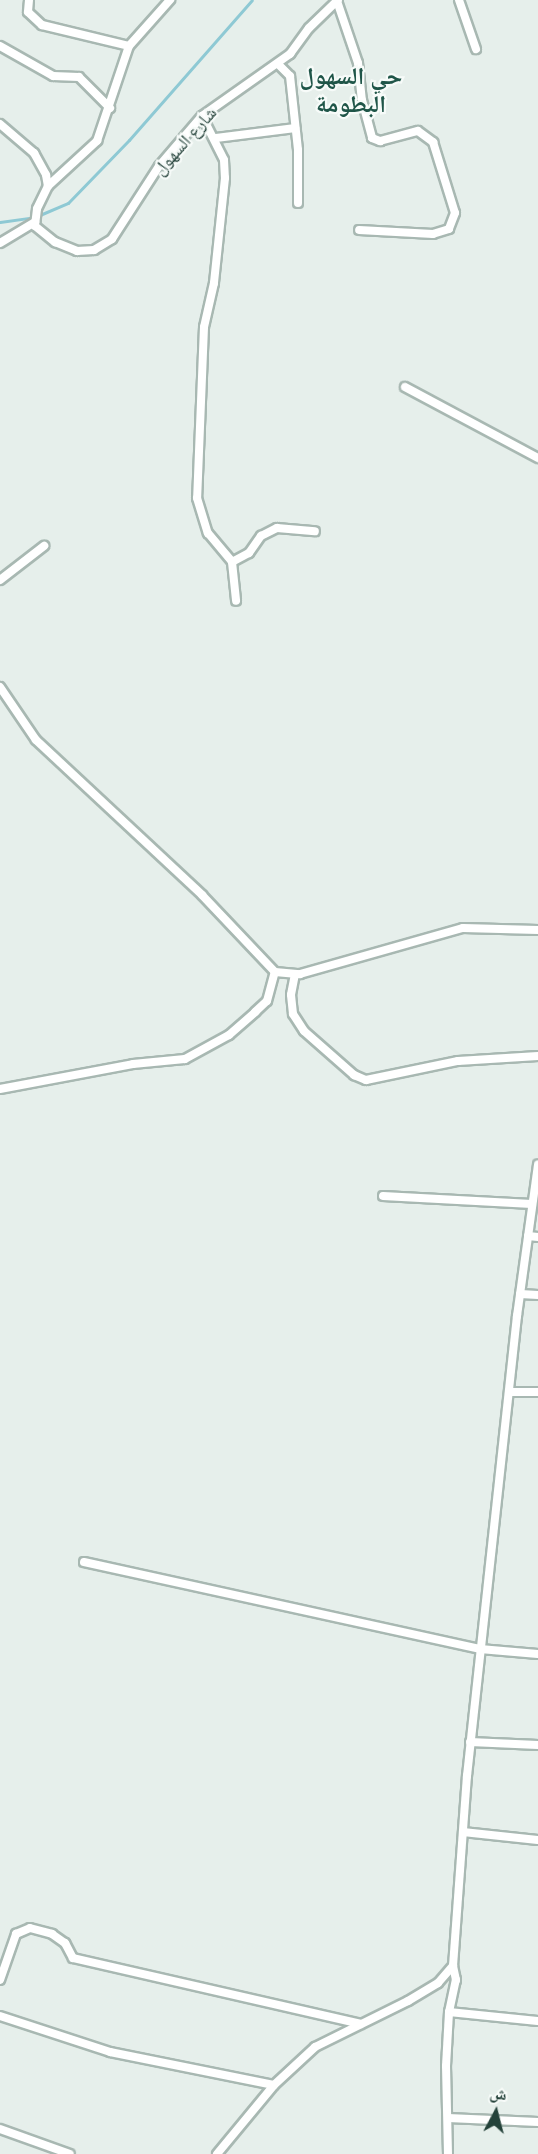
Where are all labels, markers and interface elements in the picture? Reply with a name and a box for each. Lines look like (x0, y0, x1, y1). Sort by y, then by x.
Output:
district label: حي السهول البطومة (300, 63, 402, 119)
street label: شارع السهول (149, 102, 221, 180)
north arrow (466, 2082, 526, 2142)
text: ش (489, 2083, 508, 2104)

